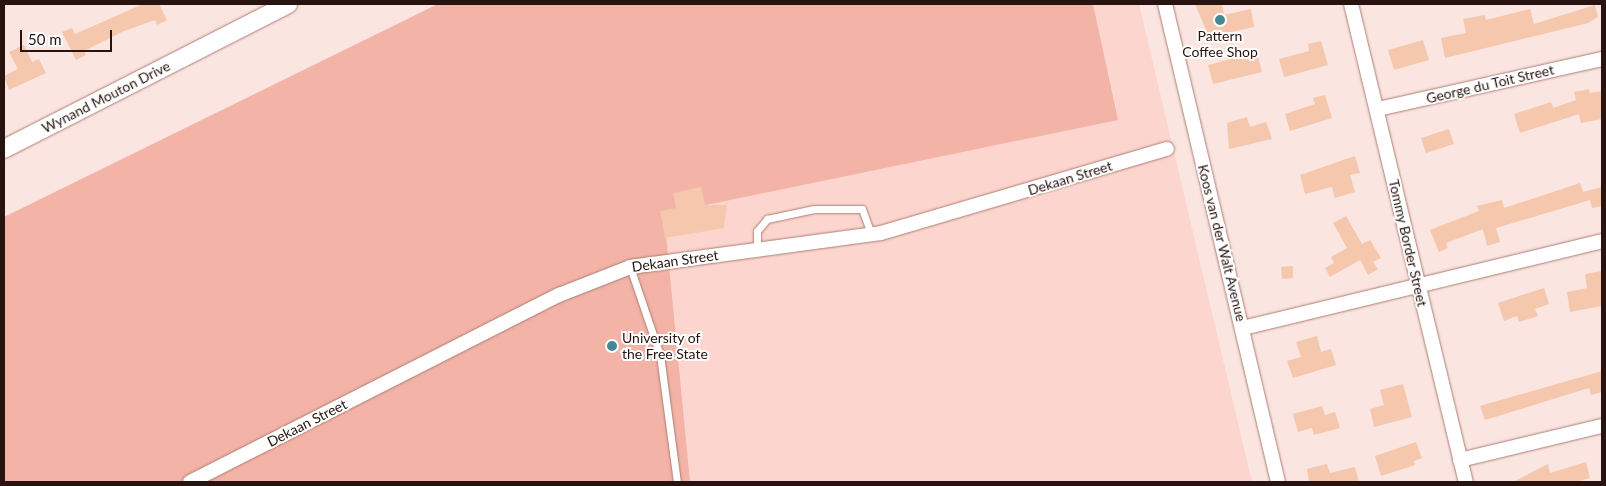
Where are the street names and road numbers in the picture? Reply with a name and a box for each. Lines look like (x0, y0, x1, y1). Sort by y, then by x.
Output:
street label: Wynand Mouton Drive (39, 57, 173, 137)
street label: George du Toit Street (1424, 61, 1556, 107)
street label: Dekaan Street (1026, 157, 1114, 199)
street label: Koos van der Walt Avenue (1194, 162, 1250, 324)
street label: Tommy Border Street (1385, 177, 1431, 309)
street label: Dekaan Street (631, 247, 719, 275)
street label: Dekaan Street (264, 396, 350, 450)

